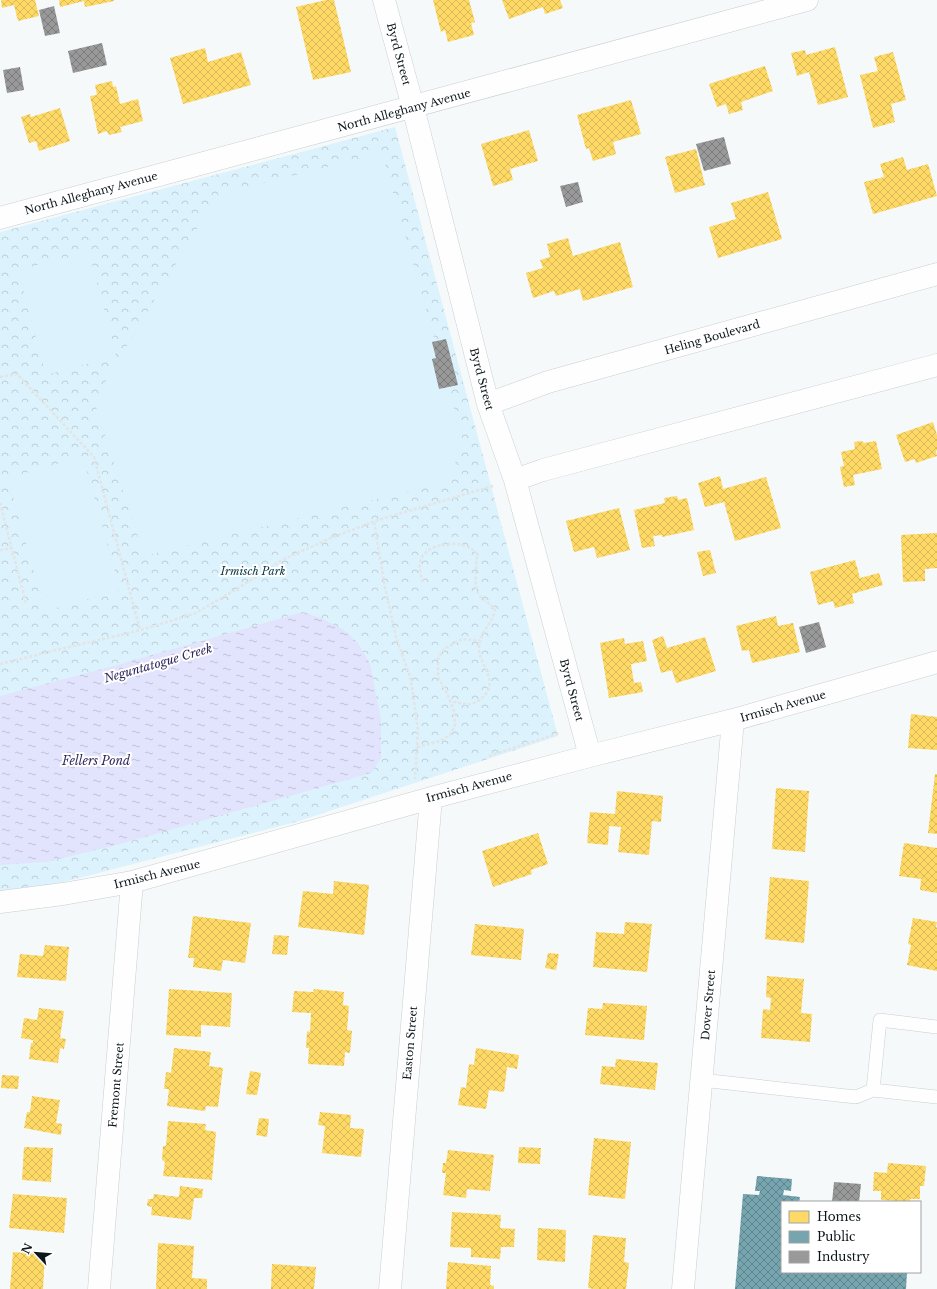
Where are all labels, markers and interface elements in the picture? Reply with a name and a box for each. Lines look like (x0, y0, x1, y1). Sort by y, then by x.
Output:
street label: Byrd Street (384, 21, 414, 88)
street label: North Alleghany Avenue (336, 85, 472, 135)
street label: North Alleghany Avenue (23, 168, 159, 218)
street label: Heling Boulevard (663, 317, 762, 357)
street label: Byrd Street (467, 346, 497, 413)
park label: Irmisch Park (220, 564, 286, 578)
water label: Neguntatogue Creek (101, 640, 214, 686)
street label: Byrd Street (557, 657, 587, 724)
street label: Irmisch Avenue (739, 687, 827, 725)
water label: Fellers Pond (61, 753, 131, 768)
street label: Irmisch Avenue (424, 769, 514, 805)
street label: Irmisch Avenue (112, 857, 202, 891)
street label: Dover Street (698, 968, 718, 1041)
street label: Easton Street (400, 1005, 420, 1081)
street label: Fremont Street (105, 1041, 127, 1128)
legend (781, 1201, 921, 1273)
text: Homes (817, 1209, 861, 1224)
text: Public (817, 1229, 856, 1244)
north arrow (16, 1233, 56, 1273)
text: N (18, 1240, 36, 1256)
text: Industry (817, 1249, 870, 1264)

